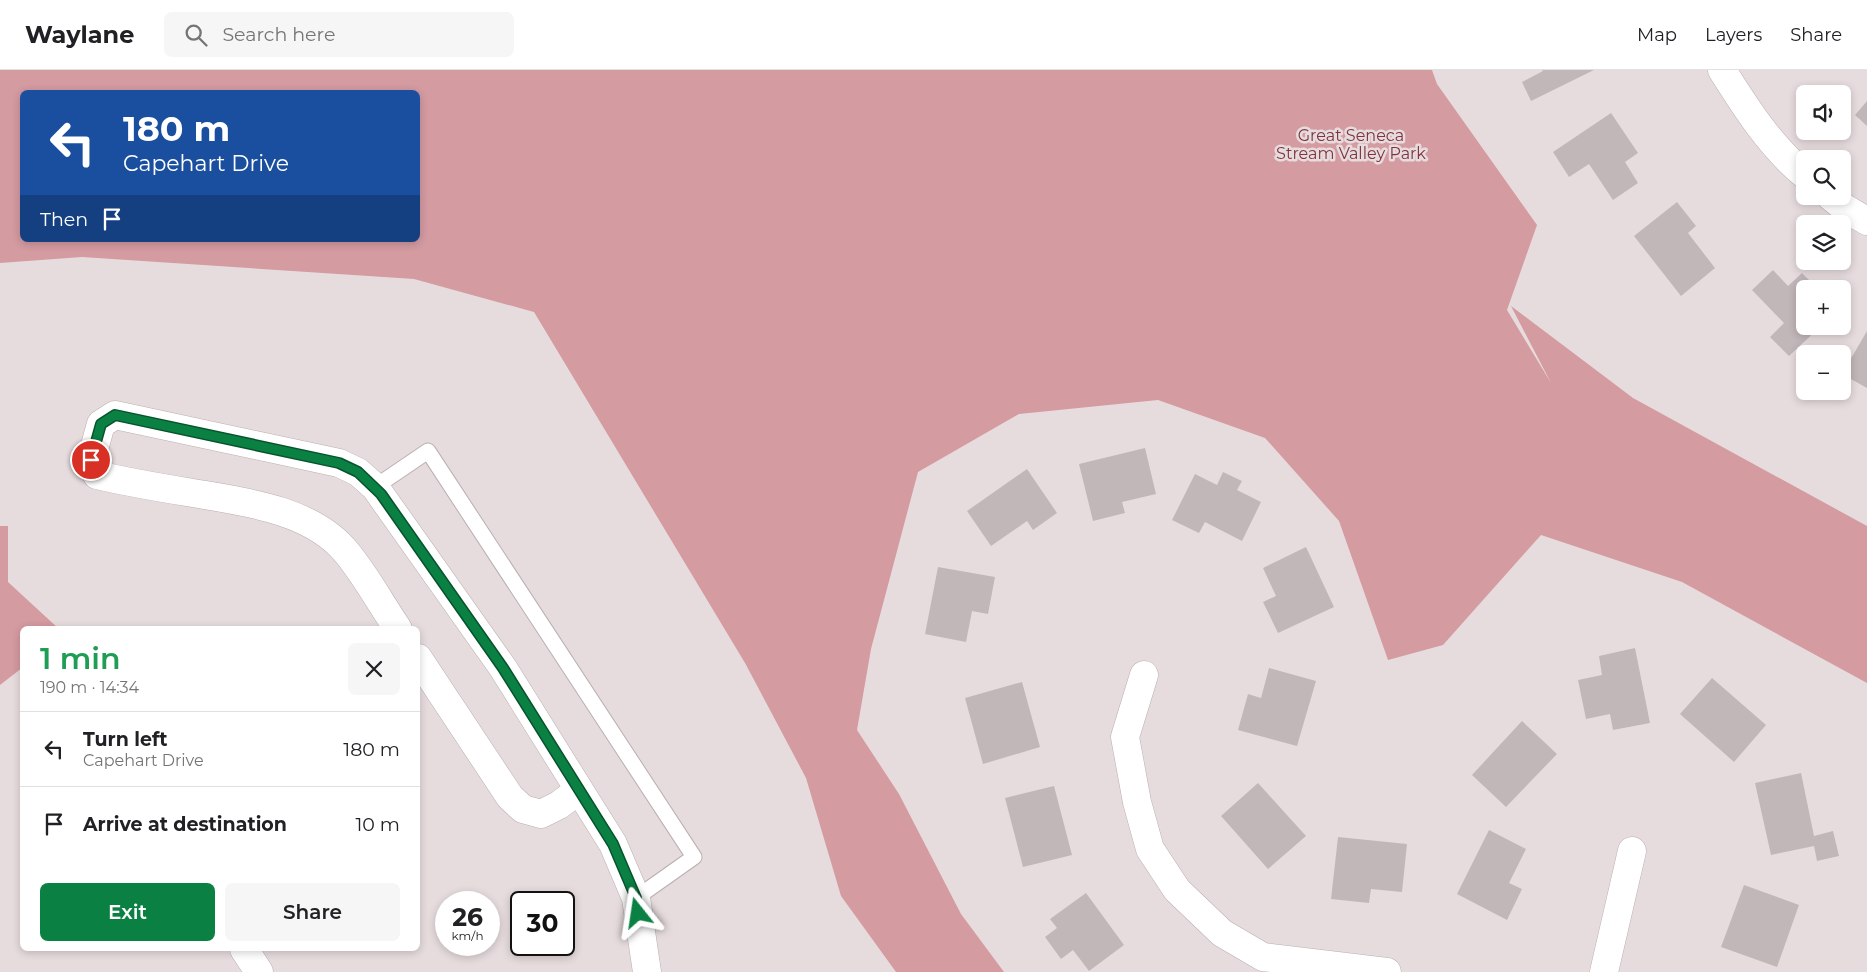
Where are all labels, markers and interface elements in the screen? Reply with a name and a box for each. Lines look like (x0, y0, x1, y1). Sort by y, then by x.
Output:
search box (164, 12, 514, 57)
text: Waylane (25, 20, 134, 49)
icon: search (182, 21, 210, 49)
text: Search here (222, 23, 335, 46)
text: Map (1637, 24, 1677, 46)
text: Layers (1705, 24, 1762, 46)
text: Share (1790, 24, 1842, 46)
map controls (1796, 85, 1851, 400)
button: sound (1796, 85, 1851, 140)
text: 180 m (123, 107, 230, 150)
icon: left (40, 110, 105, 175)
park label: Great Seneca Stream Valley Park (1276, 126, 1426, 163)
text: Capehart Drive (123, 150, 289, 177)
button: search (1796, 150, 1851, 205)
icon: arrive (98, 205, 126, 233)
text: Then (40, 208, 88, 231)
button: layers (1796, 215, 1851, 270)
button: + (1796, 280, 1851, 335)
button: − (1796, 345, 1851, 400)
pin (70, 439, 112, 481)
icon: arrive (77, 446, 105, 474)
text: 1 min (40, 640, 121, 677)
button: close (348, 643, 400, 695)
text: 190 m · 14:34 (40, 678, 139, 697)
text: Turn left (83, 728, 168, 751)
icon: left (40, 735, 68, 763)
text: 180 m (343, 738, 400, 761)
text: Capehart Drive (83, 751, 204, 770)
icon: arrive (40, 810, 68, 838)
text: Arrive at destination (83, 813, 287, 836)
text: 10 m (355, 813, 400, 836)
button: Exit (40, 883, 215, 941)
button: Share (225, 883, 400, 941)
position arrow (611, 886, 663, 938)
speed limit sign: 30 (510, 891, 575, 956)
text: 26 (452, 902, 483, 932)
text: km/h (451, 928, 484, 943)

